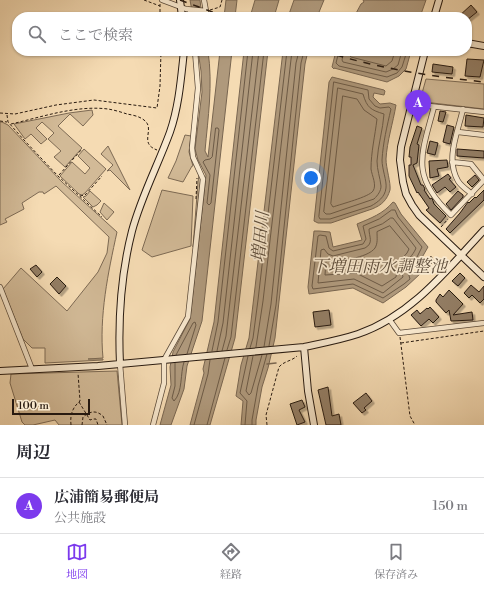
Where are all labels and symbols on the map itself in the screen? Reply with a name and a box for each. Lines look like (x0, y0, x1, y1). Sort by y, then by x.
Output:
pin: A (405, 90, 431, 123)
your location (301, 168, 321, 188)
water label: 増田川 (248, 209, 274, 263)
water label: 下増田雨水調整池 (311, 256, 449, 278)
scale bar (12, 397, 90, 416)

